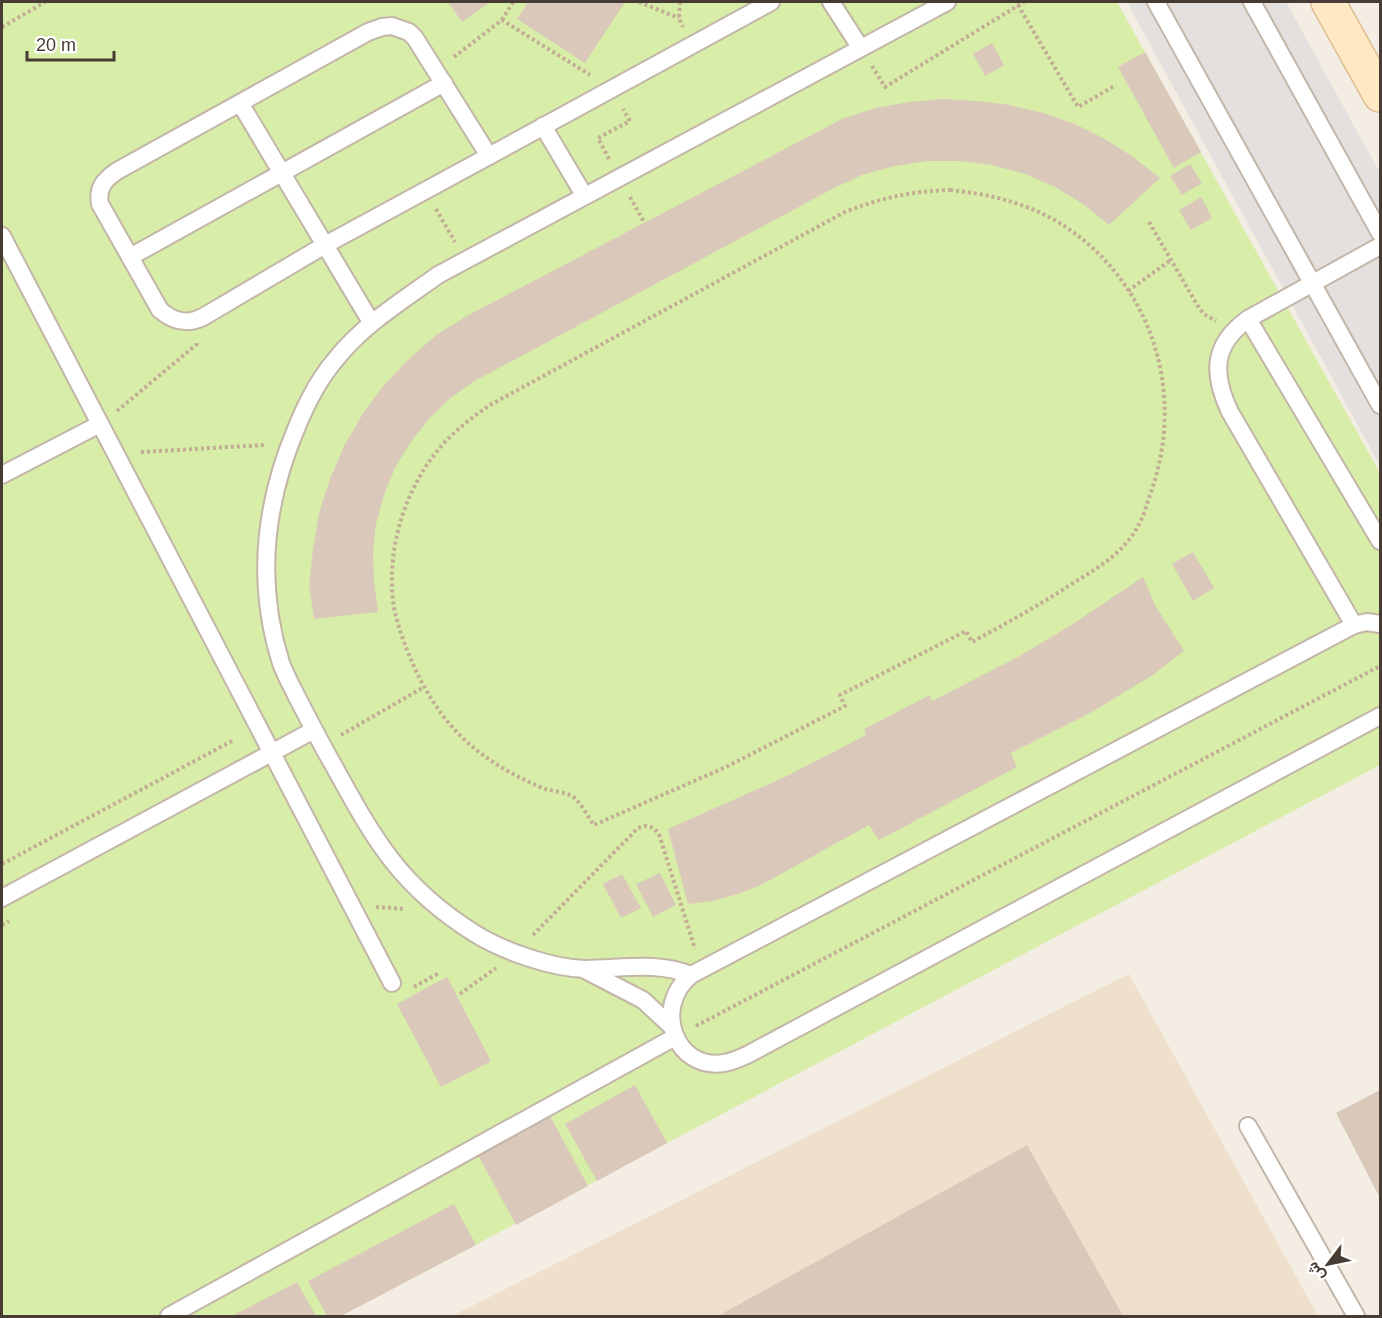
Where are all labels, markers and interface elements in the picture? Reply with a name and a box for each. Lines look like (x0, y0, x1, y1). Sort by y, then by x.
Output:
scale bar (27, 24, 114, 62)
text: 20 m (36, 35, 76, 55)
north arrow (1298, 1234, 1358, 1294)
text: ش (1303, 1258, 1329, 1284)

